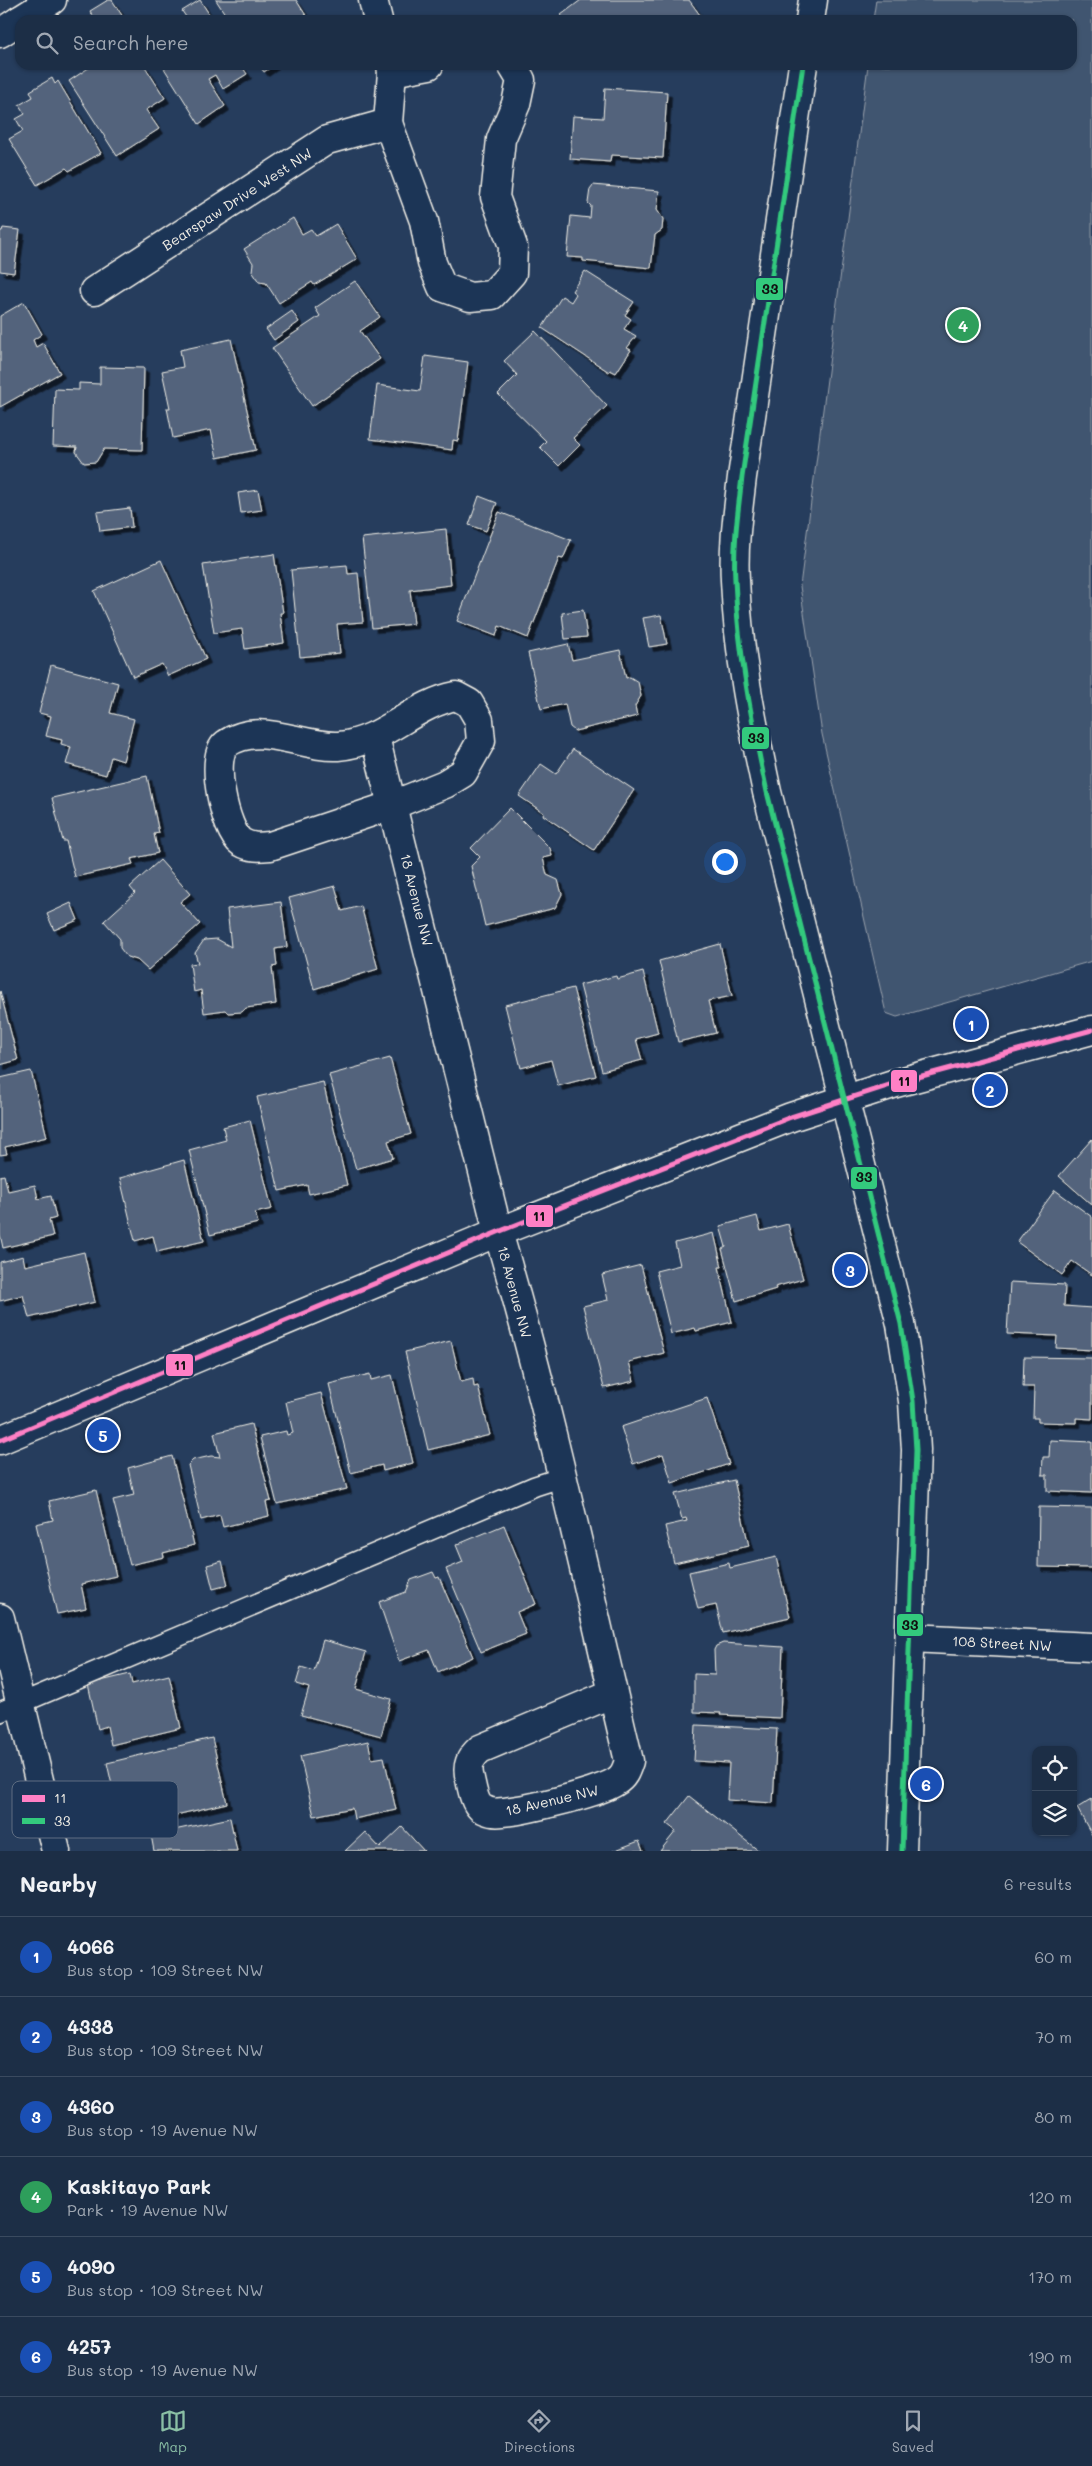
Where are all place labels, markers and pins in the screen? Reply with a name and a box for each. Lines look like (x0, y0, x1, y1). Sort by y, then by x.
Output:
pin: 4 (947, 306, 979, 344)
pin: 1 (955, 1005, 987, 1043)
pin: 2 (974, 1071, 1006, 1109)
pin: 3 (834, 1251, 866, 1289)
pin: 5 (87, 1416, 119, 1454)
pin: 6 (910, 1765, 942, 1803)

